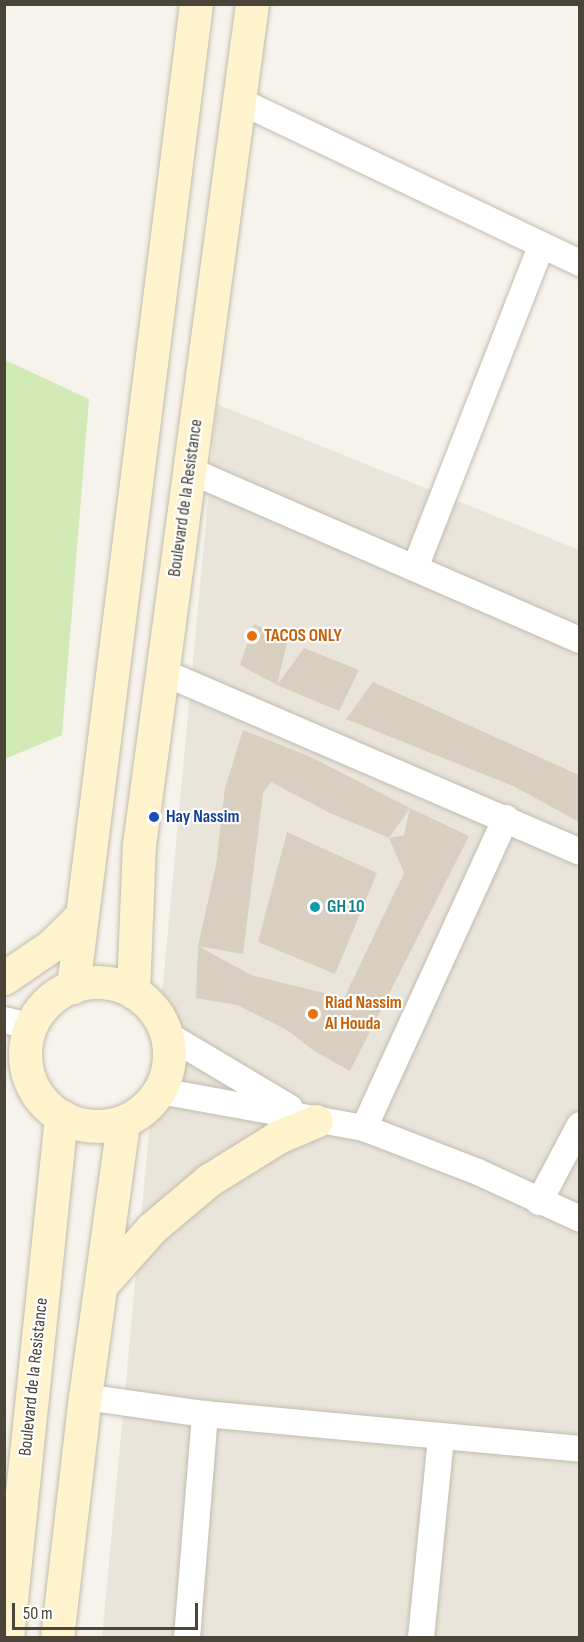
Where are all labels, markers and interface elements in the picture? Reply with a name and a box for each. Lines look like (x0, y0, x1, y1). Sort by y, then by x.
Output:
street label: Boulevard de la Resistance (164, 418, 208, 578)
place label: TACOS ONLY (264, 625, 342, 647)
marker: TACOS ONLY (245, 629, 259, 643)
place label: Hay Nassim (166, 806, 239, 828)
marker: Hay Nassim (147, 810, 161, 824)
place label: GH 10 (327, 896, 364, 918)
marker: GH 10 (308, 900, 322, 914)
place label: Riad Nassim Al Houda (325, 993, 402, 1036)
marker: Riad Nassim Al Houda (306, 1007, 320, 1021)
street label: Boulevard de la Resistance (15, 1297, 53, 1457)
scale bar (15, 1591, 201, 1629)
text: 50 m (23, 1603, 53, 1624)

